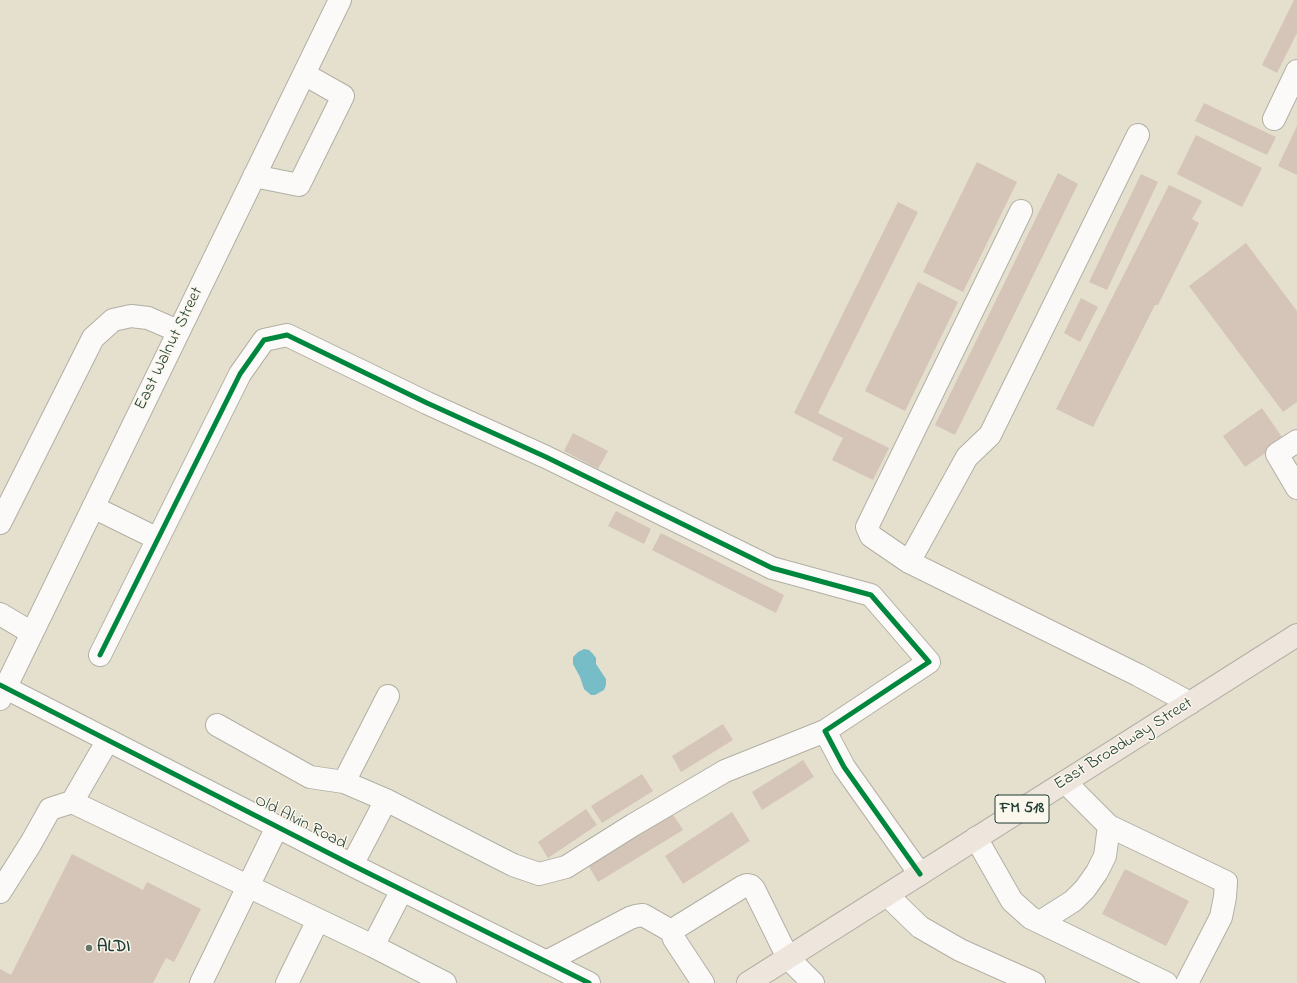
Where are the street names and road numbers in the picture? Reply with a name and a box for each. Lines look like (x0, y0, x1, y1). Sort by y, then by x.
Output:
street label: East Walnut Street (131, 284, 209, 414)
street label: East Broadway Street (1051, 694, 1197, 796)
street label: Old Alvin Road (251, 791, 349, 855)
road number: FM 518 (995, 795, 1049, 823)

